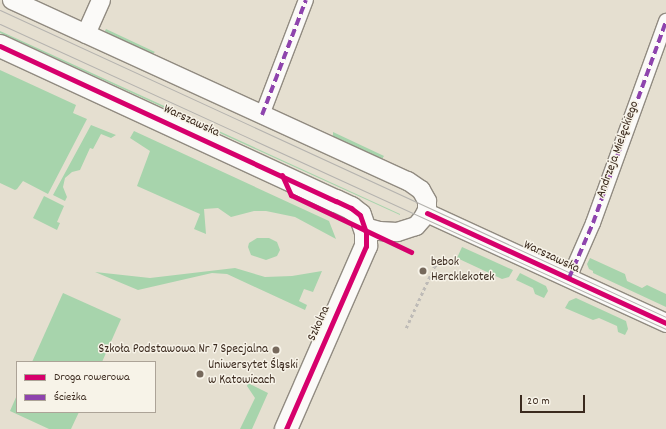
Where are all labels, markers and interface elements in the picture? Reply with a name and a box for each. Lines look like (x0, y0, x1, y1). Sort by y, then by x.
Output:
street label: Andrzeja Mielęckiego (594, 99, 644, 201)
street label: Warszawska (160, 102, 222, 142)
street label: Warszawska (520, 238, 582, 278)
place label: bebok Hercklekotek (431, 256, 495, 287)
marker: bebok Hercklekotek (418, 266, 428, 276)
street label: Szkolna (305, 304, 335, 344)
place label: Szkoła Podstawowa Nr 7 Specjalna (99, 342, 268, 358)
marker: Szkoła Podstawowa Nr 7 Specjalna (271, 345, 281, 355)
place label: Uniwersytet Śląski w Katowicach (208, 359, 298, 390)
legend (16, 361, 156, 413)
text: Droga rowerowa (54, 369, 130, 386)
marker: Uniwersytet Śląski w Katowicach (195, 369, 205, 379)
scale bar (522, 387, 587, 413)
text: Ścieżka (54, 389, 86, 406)
text: 20 m (527, 393, 550, 410)

